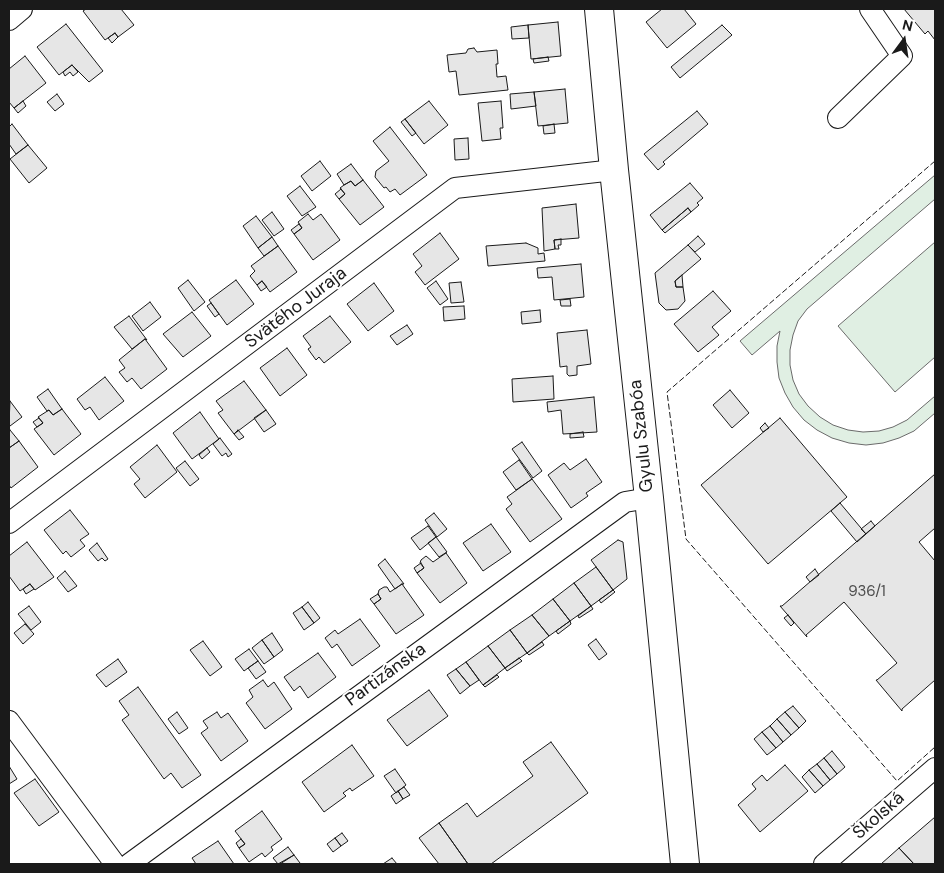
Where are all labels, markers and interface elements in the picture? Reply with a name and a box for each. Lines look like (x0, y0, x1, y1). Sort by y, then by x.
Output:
north arrow (879, 15, 929, 65)
text: N (900, 15, 915, 35)
street label: Svätého Juraja (241, 263, 351, 353)
street label: Gyulu Szabóa (625, 379, 659, 493)
house number: 936/1 (848, 583, 886, 601)
street label: Partizánska (342, 639, 430, 711)
street label: Školská (849, 788, 909, 844)

